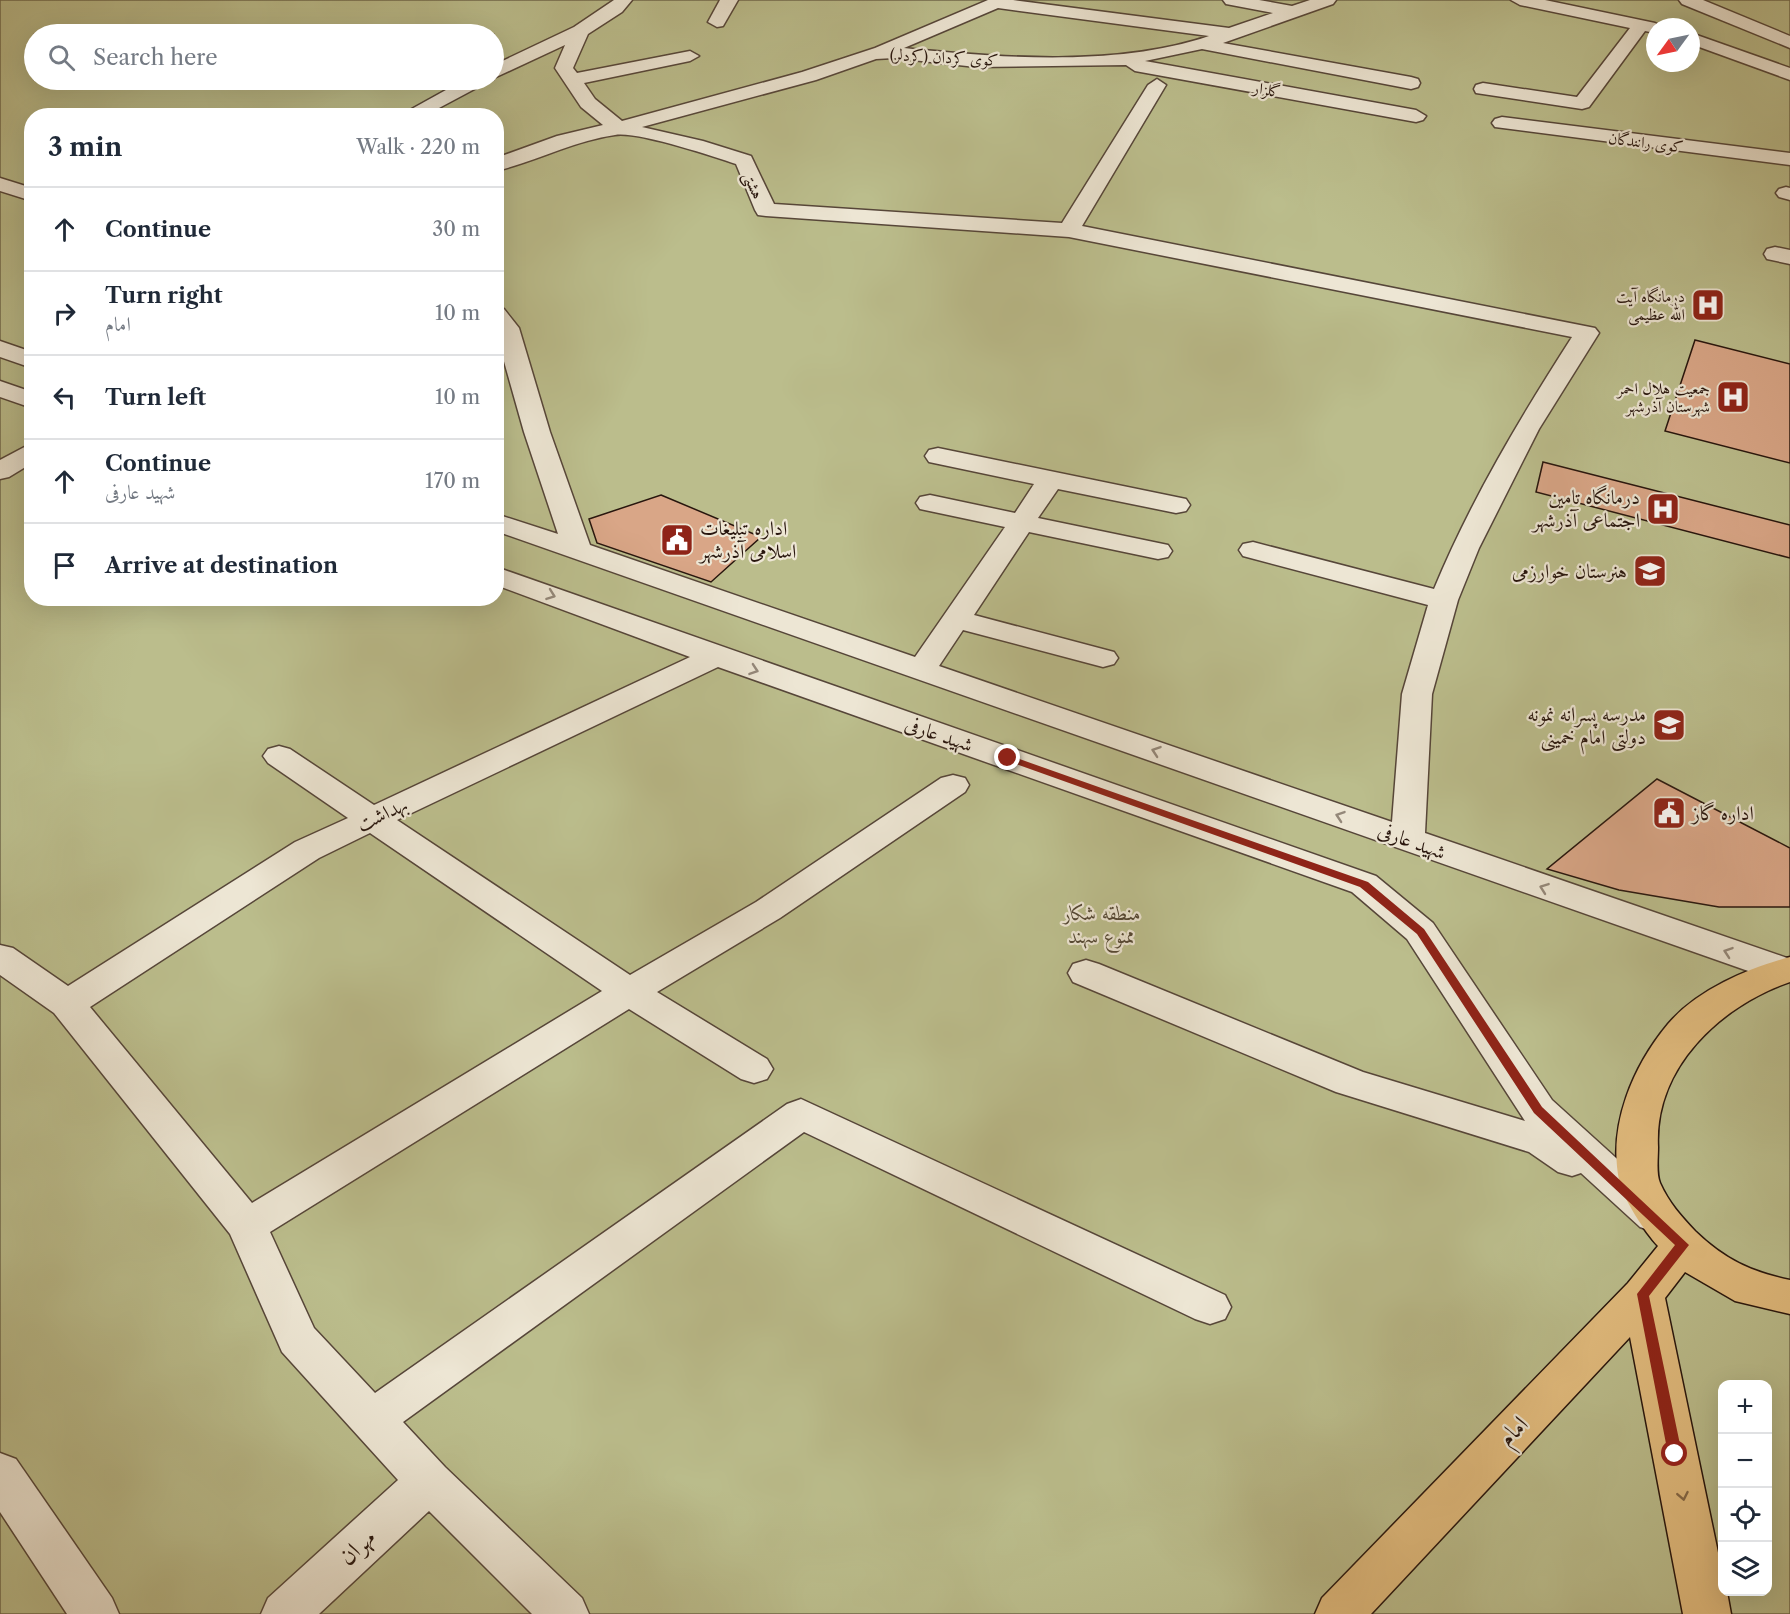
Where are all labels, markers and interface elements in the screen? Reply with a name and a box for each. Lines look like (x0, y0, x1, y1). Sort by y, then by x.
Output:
north arrow (1646, 18, 1700, 72)
search box (24, 24, 504, 90)
icon: search (45, 41, 78, 74)
text: Search here (93, 44, 218, 71)
street label: کوی کردان (کردلر) (889, 44, 999, 71)
street label: گلزار (1249, 76, 1282, 102)
street label: کوی رانندگان (1607, 127, 1685, 158)
text: 3 min (48, 131, 122, 163)
text: Walk · 220 m (356, 135, 480, 159)
street label: هشتی (737, 168, 769, 203)
icon: ahead (48, 213, 81, 246)
text: Continue (105, 216, 211, 243)
text: 30 m (432, 217, 480, 241)
text: Turn right (105, 282, 223, 309)
place label: درمانگاه آیت الله عظیمی (1616, 286, 1685, 326)
hospital icon: درمانگاه آیت الله عظیمی (1690, 287, 1726, 323)
icon: right (48, 297, 81, 330)
text: 10 m (435, 301, 480, 325)
text: امام (105, 312, 131, 336)
place label: جمعیت هلال احمر شهرستان آذرشهر (1615, 378, 1710, 417)
hospital icon: جمعیت هلال احمر شهرستان آذرشهر (1715, 379, 1751, 415)
icon: left (48, 381, 81, 414)
text: Turn left (105, 384, 206, 411)
text: 10 m (435, 385, 480, 409)
text: Continue (105, 450, 211, 477)
icon: ahead (48, 465, 81, 498)
text: 170 m (425, 469, 480, 493)
text: شهید عارفی (105, 480, 175, 504)
place label: درمانگاه تامین اجتماعی آذرشهر (1531, 484, 1640, 533)
hospital icon: درمانگاه تامین اجتماعی آذرشهر (1645, 491, 1681, 527)
place label: اداره تبلیغات اسلامی آذرشهر (698, 516, 796, 564)
public building icon: اداره تبلیغات اسلامی آذرشهر (659, 522, 695, 558)
icon: arrive (48, 549, 81, 582)
text: Arrive at destination (105, 552, 338, 579)
school or university icon: هنرستان خوارزمی (1632, 553, 1668, 589)
place label: هنرستان خوارزمی (1512, 559, 1627, 584)
one-way arrow (546, 588, 556, 601)
one-way arrow (748, 662, 759, 675)
place label: مدرسه پسرانه نمونه دولتی امام خمینی (1527, 702, 1646, 755)
school or university icon: مدرسه پسرانه نمونه دولتی امام خمینی (1651, 707, 1687, 743)
street label: شهید عارفی (902, 711, 976, 758)
route end (994, 744, 1020, 770)
one-way arrow (1151, 746, 1162, 759)
street label: بهداشت (353, 792, 412, 837)
public building icon: اداره گاز (1651, 795, 1687, 831)
place label: اداره گاز (1690, 801, 1754, 825)
one-way arrow (1335, 810, 1346, 823)
street label: شهید عارفی (1375, 818, 1449, 865)
one-way arrow (1539, 883, 1550, 896)
park label: منطقه شکار ممنوع سهند (1061, 901, 1141, 954)
one-way arrow (1723, 946, 1734, 959)
map controls (1718, 1380, 1772, 1596)
button: + (1718, 1380, 1772, 1434)
street label: امام (1491, 1409, 1539, 1457)
button: − (1718, 1434, 1772, 1488)
route start (1661, 1440, 1687, 1466)
button: locate (1718, 1488, 1772, 1542)
one-way arrow (1676, 1491, 1689, 1501)
street label: مهران (332, 1522, 382, 1572)
button: layers (1718, 1542, 1772, 1596)

